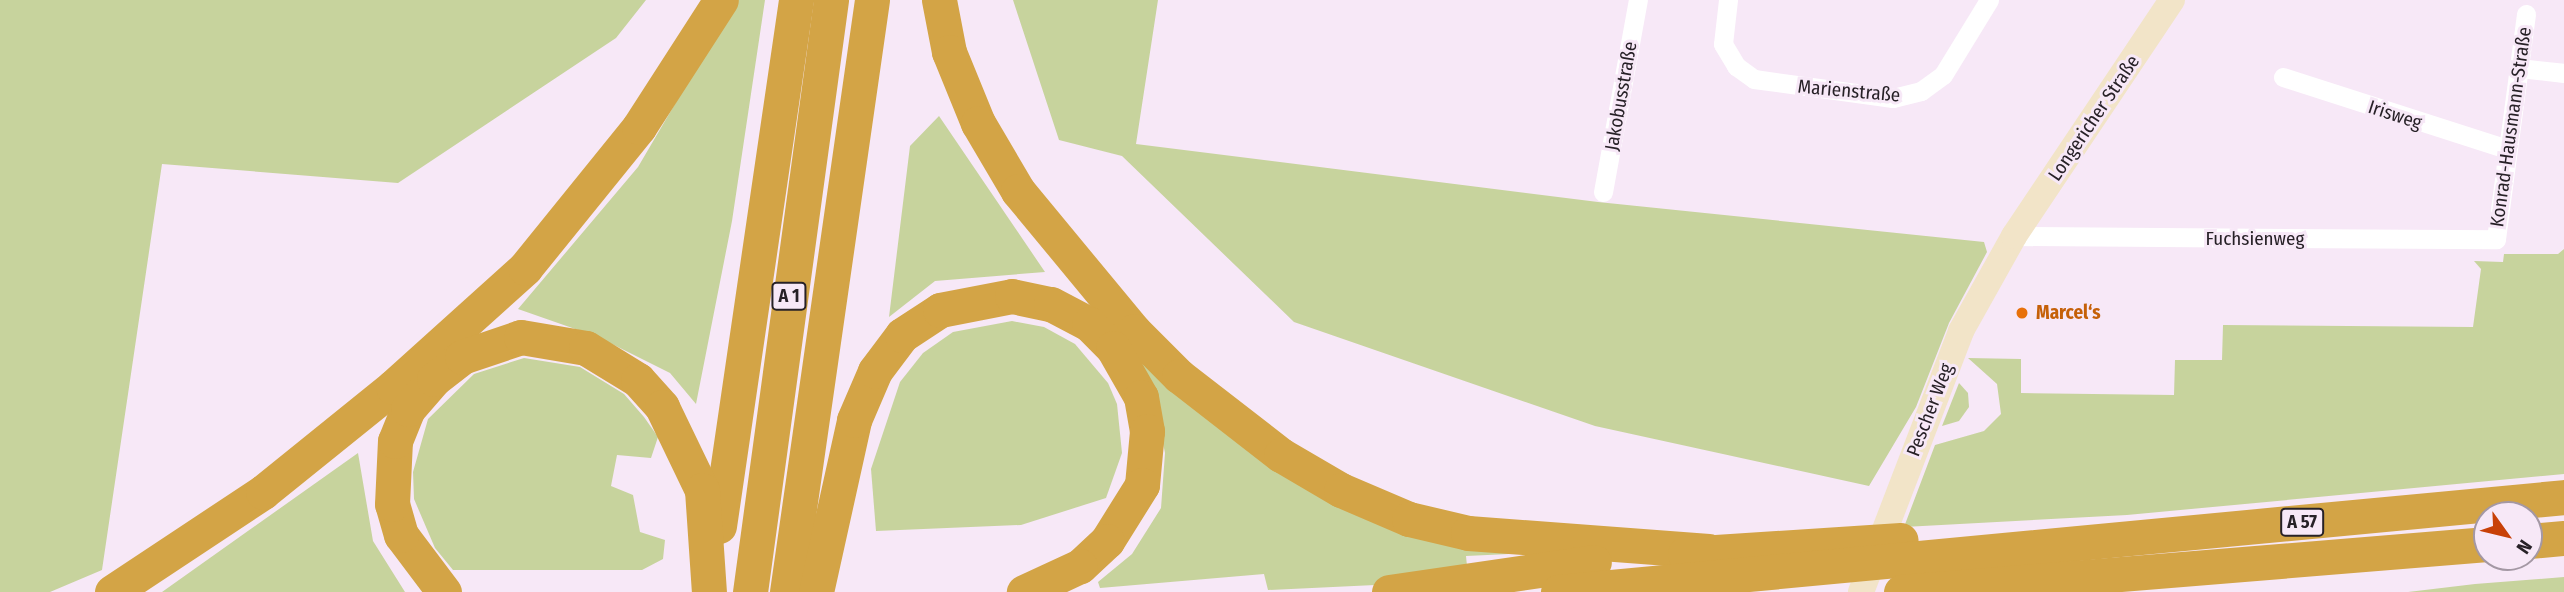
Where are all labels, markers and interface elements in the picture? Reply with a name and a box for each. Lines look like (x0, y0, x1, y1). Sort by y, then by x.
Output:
street label: Konrad-Hausmann-Straße (2486, 25, 2536, 229)
street label: Jakobusstraße (1600, 40, 1642, 152)
street label: Longericher Straße (2044, 51, 2144, 185)
street label: Marienstraße (1797, 75, 1901, 107)
street label: Irisweg (2365, 96, 2425, 134)
street label: Fuchsienweg (2206, 228, 2304, 250)
road number: A 1 (770, 282, 808, 310)
place label: Marcel‘s (2036, 302, 2100, 324)
marker: Marcel‘s (2014, 305, 2030, 321)
street label: Pescher Weg (1902, 360, 1958, 460)
north arrow (2473, 501, 2543, 571)
road number: A 57 (2279, 508, 2325, 536)
text: N (2511, 536, 2537, 558)

